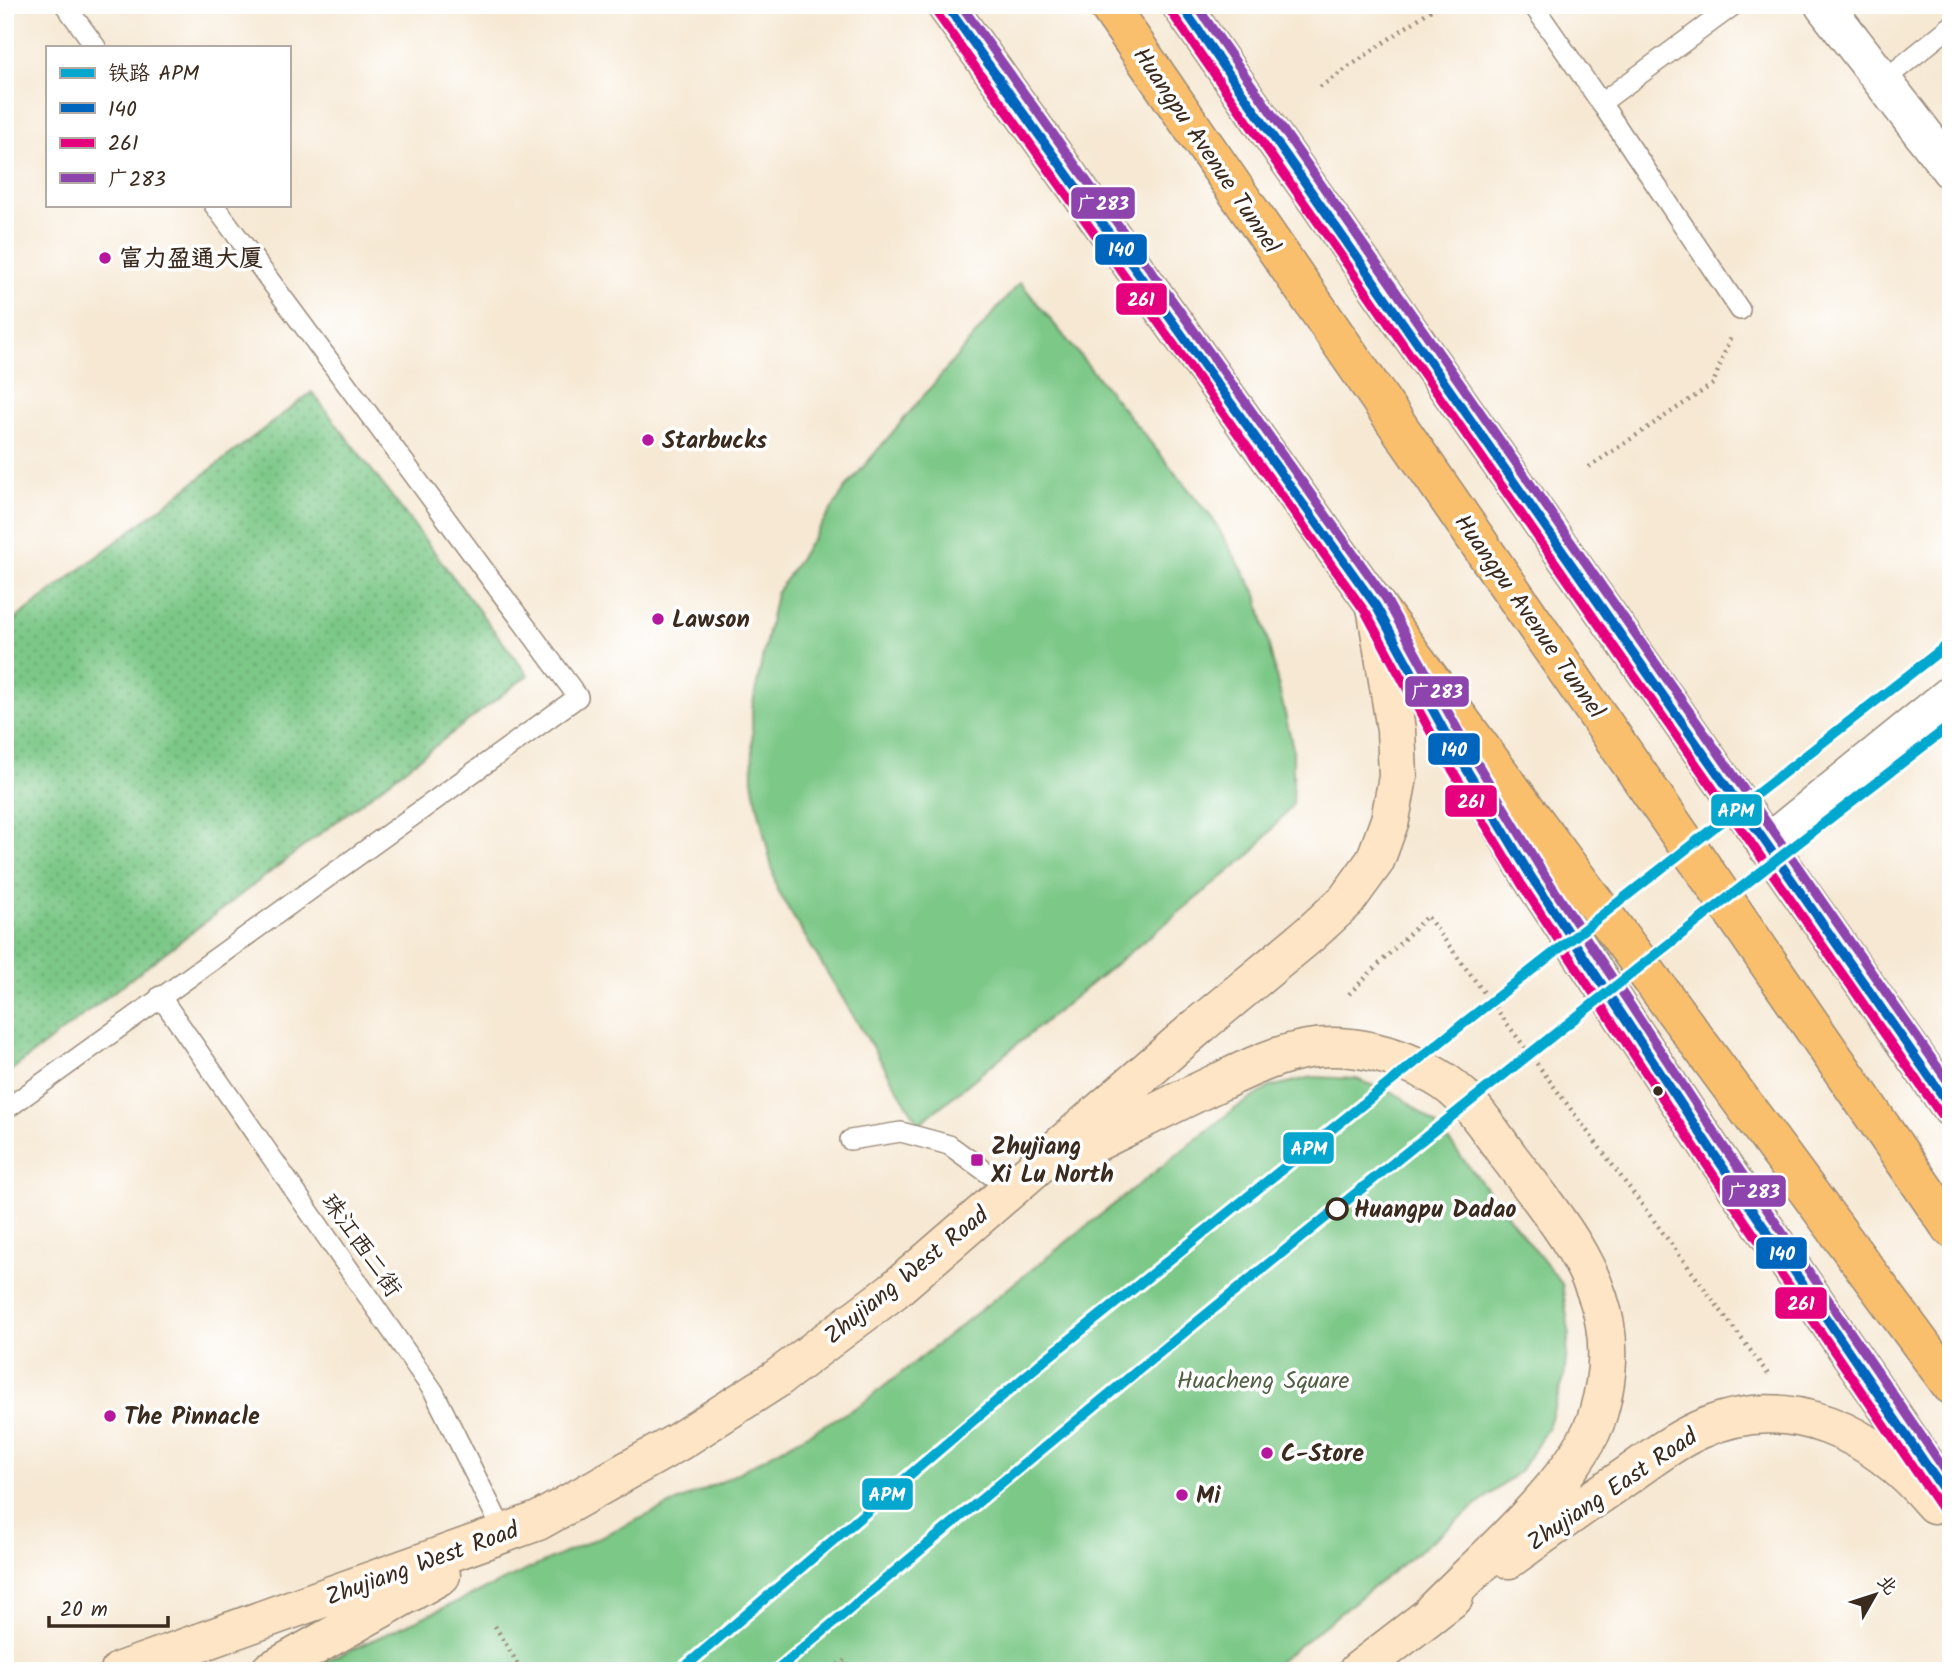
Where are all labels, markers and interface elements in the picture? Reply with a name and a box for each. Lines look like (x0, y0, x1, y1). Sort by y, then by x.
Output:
street label: Huangpu Avenue Tunnel (1122, 39, 1290, 262)
legend (46, 46, 290, 206)
text: 铁路 APM (108, 58, 200, 91)
text: 140 (108, 94, 137, 127)
text: 261 (108, 128, 138, 161)
text: 广283 (108, 164, 166, 197)
line badge: 广283 (1070, 186, 1136, 220)
text: 广283 (1077, 190, 1129, 220)
line badge: 140 (1094, 233, 1148, 266)
text: 140 (1108, 236, 1134, 266)
place label: 富力盈通大厦 (119, 240, 263, 279)
marker: 富力盈通大厦 (97, 250, 113, 266)
line badge: 261 (1115, 282, 1168, 316)
text: 261 (1127, 286, 1155, 316)
place label: Starbucks (662, 422, 767, 461)
marker: Starbucks (640, 432, 656, 448)
street label: Huangpu Avenue Tunnel (1443, 506, 1614, 728)
place label: Lawson (672, 601, 750, 640)
marker: Lawson (650, 611, 666, 627)
line badge: 广283 (1404, 675, 1470, 708)
text: 广283 (1411, 678, 1463, 708)
line badge: 140 (1427, 732, 1481, 766)
text: 140 (1441, 736, 1467, 766)
line badge: 261 (1444, 784, 1498, 818)
text: 261 (1457, 788, 1485, 818)
line badge: APM (1710, 793, 1763, 827)
text: APM (1718, 797, 1755, 827)
unlabelled marker (1651, 1084, 1665, 1098)
place label: Zhujiang Xi Lu North (990, 1128, 1114, 1195)
line badge: APM (1282, 1131, 1335, 1165)
text: APM (1291, 1135, 1328, 1165)
marker: Zhujiang Xi Lu North (969, 1152, 985, 1168)
line badge: 广283 (1721, 1174, 1787, 1208)
text: 广283 (1728, 1178, 1780, 1208)
street label: 珠江西二街 (310, 1186, 411, 1306)
place label: Huangpu Dadao (1354, 1191, 1517, 1230)
street label: Zhujiang West Road (816, 1196, 999, 1355)
marker: Huangpu Dadao (1326, 1198, 1348, 1220)
line badge: 140 (1755, 1236, 1808, 1270)
text: 140 (1769, 1240, 1795, 1270)
line badge: 261 (1774, 1286, 1828, 1320)
text: 261 (1787, 1290, 1815, 1320)
park label: Huacheng Square (1177, 1362, 1350, 1401)
place label: The Pinnacle (124, 1398, 260, 1437)
marker: The Pinnacle (102, 1408, 118, 1424)
street label: Zhujiang East Road (1520, 1418, 1707, 1562)
place label: C-Store (1281, 1435, 1364, 1474)
marker: C-Store (1259, 1445, 1275, 1461)
line badge: APM (861, 1477, 914, 1511)
place label: Mi (1196, 1477, 1221, 1516)
text: APM (869, 1481, 906, 1511)
marker: Mi (1174, 1487, 1190, 1503)
street label: Zhujiang West Road (320, 1511, 526, 1617)
north arrow (1840, 1560, 1910, 1630)
text: 北 (1869, 1569, 1904, 1602)
scale bar (49, 1585, 168, 1629)
text: 20 m (60, 1594, 108, 1627)

